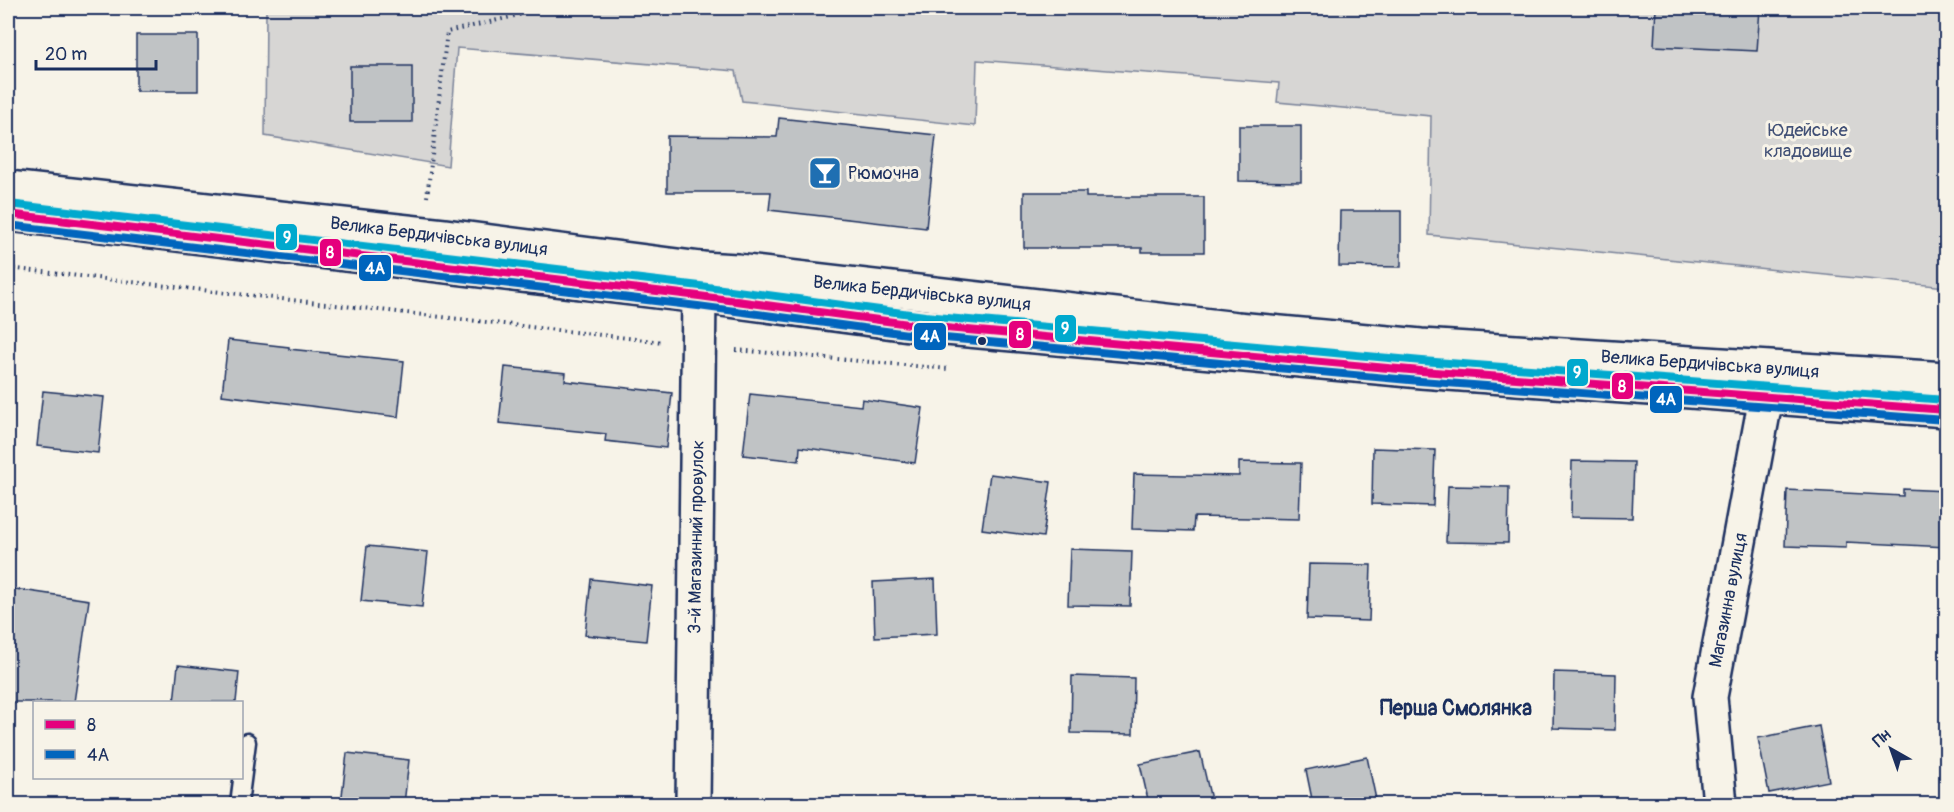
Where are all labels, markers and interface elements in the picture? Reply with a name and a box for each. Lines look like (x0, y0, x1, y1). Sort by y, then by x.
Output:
scale bar (36, 33, 156, 71)
text: 20 m (45, 43, 87, 66)
park label: Юдейське кладовище (1764, 119, 1852, 163)
bar icon: Рюмочна (807, 155, 843, 191)
place label: Рюмочна (848, 162, 919, 185)
street label: Велика Бердичівська вулиця (329, 212, 549, 261)
line badge: 9 (275, 223, 298, 251)
text: 9 (283, 228, 291, 248)
line badge: 8 (319, 238, 342, 267)
text: 8 (326, 243, 334, 263)
line badge: 4А (358, 254, 392, 282)
text: 4А (365, 259, 385, 279)
street label: Велика Бердичівська вулиця (812, 271, 1032, 316)
line badge: 9 (1054, 314, 1077, 343)
text: 9 (1061, 319, 1069, 339)
line badge: 8 (1008, 320, 1032, 349)
line badge: 4А (913, 322, 947, 351)
text: 8 (1016, 325, 1024, 345)
text: 4А (920, 327, 940, 347)
unlabelled marker (976, 335, 988, 347)
street label: Велика Бердичівська вулиця (1600, 345, 1820, 384)
line badge: 9 (1566, 358, 1589, 387)
text: 9 (1573, 363, 1581, 383)
line badge: 8 (1611, 372, 1634, 400)
text: 8 (1618, 377, 1626, 397)
line badge: 4А (1649, 385, 1683, 414)
text: 4А (1656, 390, 1676, 410)
street label: 3-й Магазинний провулок (683, 440, 710, 634)
street label: Магазинна вулиця (1704, 531, 1753, 669)
district label: Перша Смолянка (1380, 695, 1532, 722)
legend (33, 701, 243, 779)
text: 8 (87, 714, 96, 737)
north arrow (1861, 719, 1921, 779)
text: Пн (1869, 725, 1895, 752)
text: 4А (87, 744, 109, 767)

